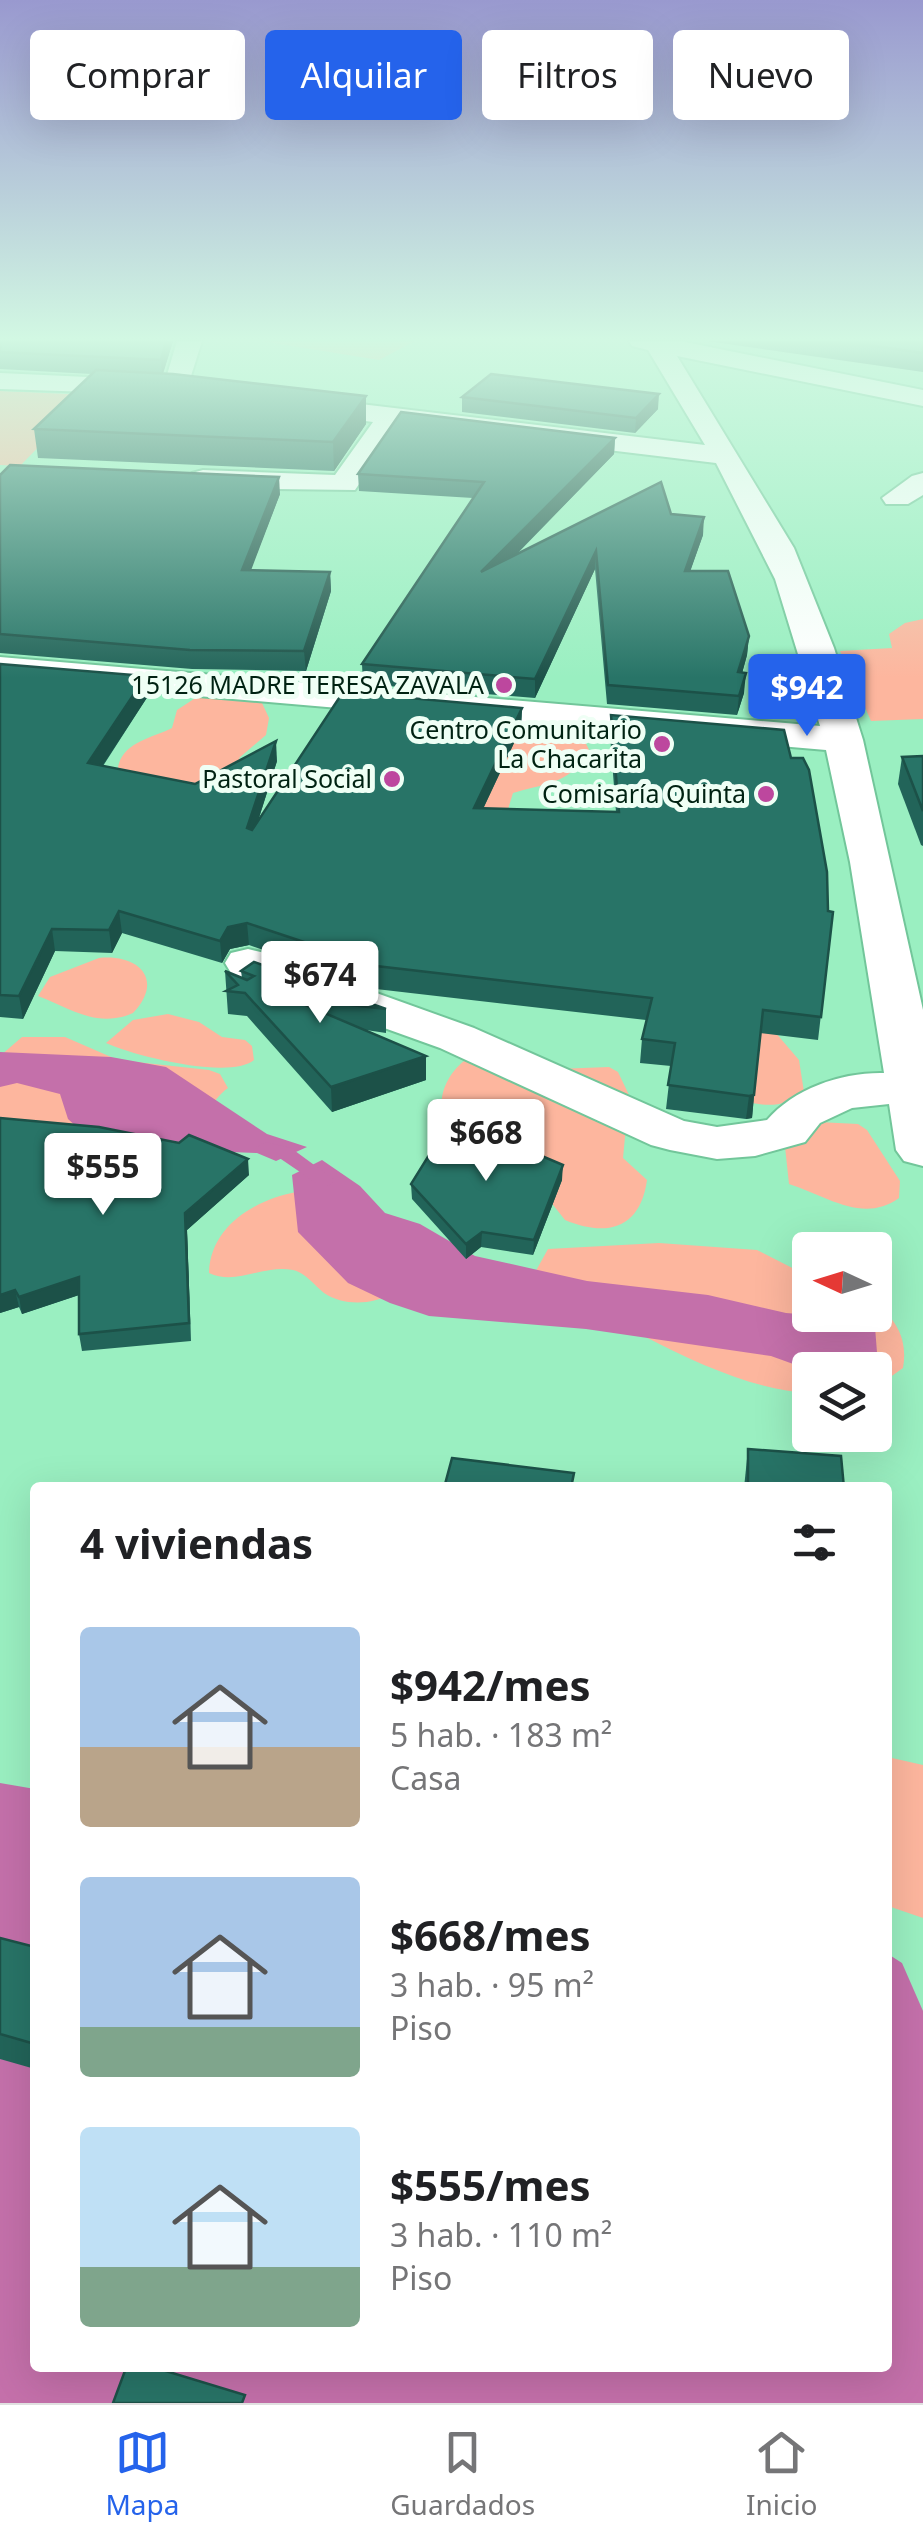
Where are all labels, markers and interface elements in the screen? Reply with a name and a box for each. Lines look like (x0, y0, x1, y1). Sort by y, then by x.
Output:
chip: Comprar (30, 30, 245, 120)
chip: Alquilar (265, 30, 462, 120)
chip: Filtros (482, 30, 653, 120)
chip: Nuevo (673, 30, 849, 120)
pin: $942 (748, 654, 866, 739)
text: $942 (770, 665, 844, 708)
place label: 15126 MADRE TERESA ZAVALA (131, 667, 484, 701)
marker: 15126 MADRE TERESA ZAVALA (493, 674, 515, 696)
place label: Centro Comunitario La Chacarita (410, 712, 642, 775)
marker: Centro Comunitario La Chacarita (651, 733, 673, 755)
place label: Pastoral Social (202, 761, 372, 795)
marker: Pastoral Social (381, 768, 403, 790)
place label: Comisaría Quinta (542, 776, 746, 810)
marker: Comisaría Quinta (755, 783, 777, 805)
pin: $674 (261, 941, 379, 1026)
text: $674 (283, 952, 357, 995)
pin: $668 (427, 1099, 545, 1184)
text: $668 (449, 1110, 523, 1153)
pin: $555 (44, 1133, 162, 1218)
text: $555 (66, 1144, 140, 1187)
north arrow (792, 1232, 892, 1332)
map controls (792, 1232, 892, 1452)
button: layers (792, 1352, 892, 1452)
text: 4 viviendas (80, 1514, 313, 1571)
icon: filters (787, 1515, 842, 1570)
text: $942/mes (390, 1656, 591, 1713)
icon: home (160, 1667, 280, 1787)
text: 5 hab. · 183 m² (390, 1713, 612, 1756)
text: Casa (390, 1756, 461, 1799)
text: $668/mes (390, 1906, 591, 1963)
icon: home (160, 1917, 280, 2037)
text: 3 hab. · 95 m² (390, 1963, 594, 2006)
text: Piso (390, 2006, 452, 2049)
text: $555/mes (390, 2156, 591, 2213)
icon: home (160, 2167, 280, 2287)
text: 3 hab. · 110 m² (390, 2213, 612, 2256)
text: Piso (390, 2256, 452, 2299)
tab: Mapa (105, 2425, 179, 2523)
tab: Guardados (390, 2425, 535, 2523)
tab: Inicio (746, 2425, 818, 2523)

